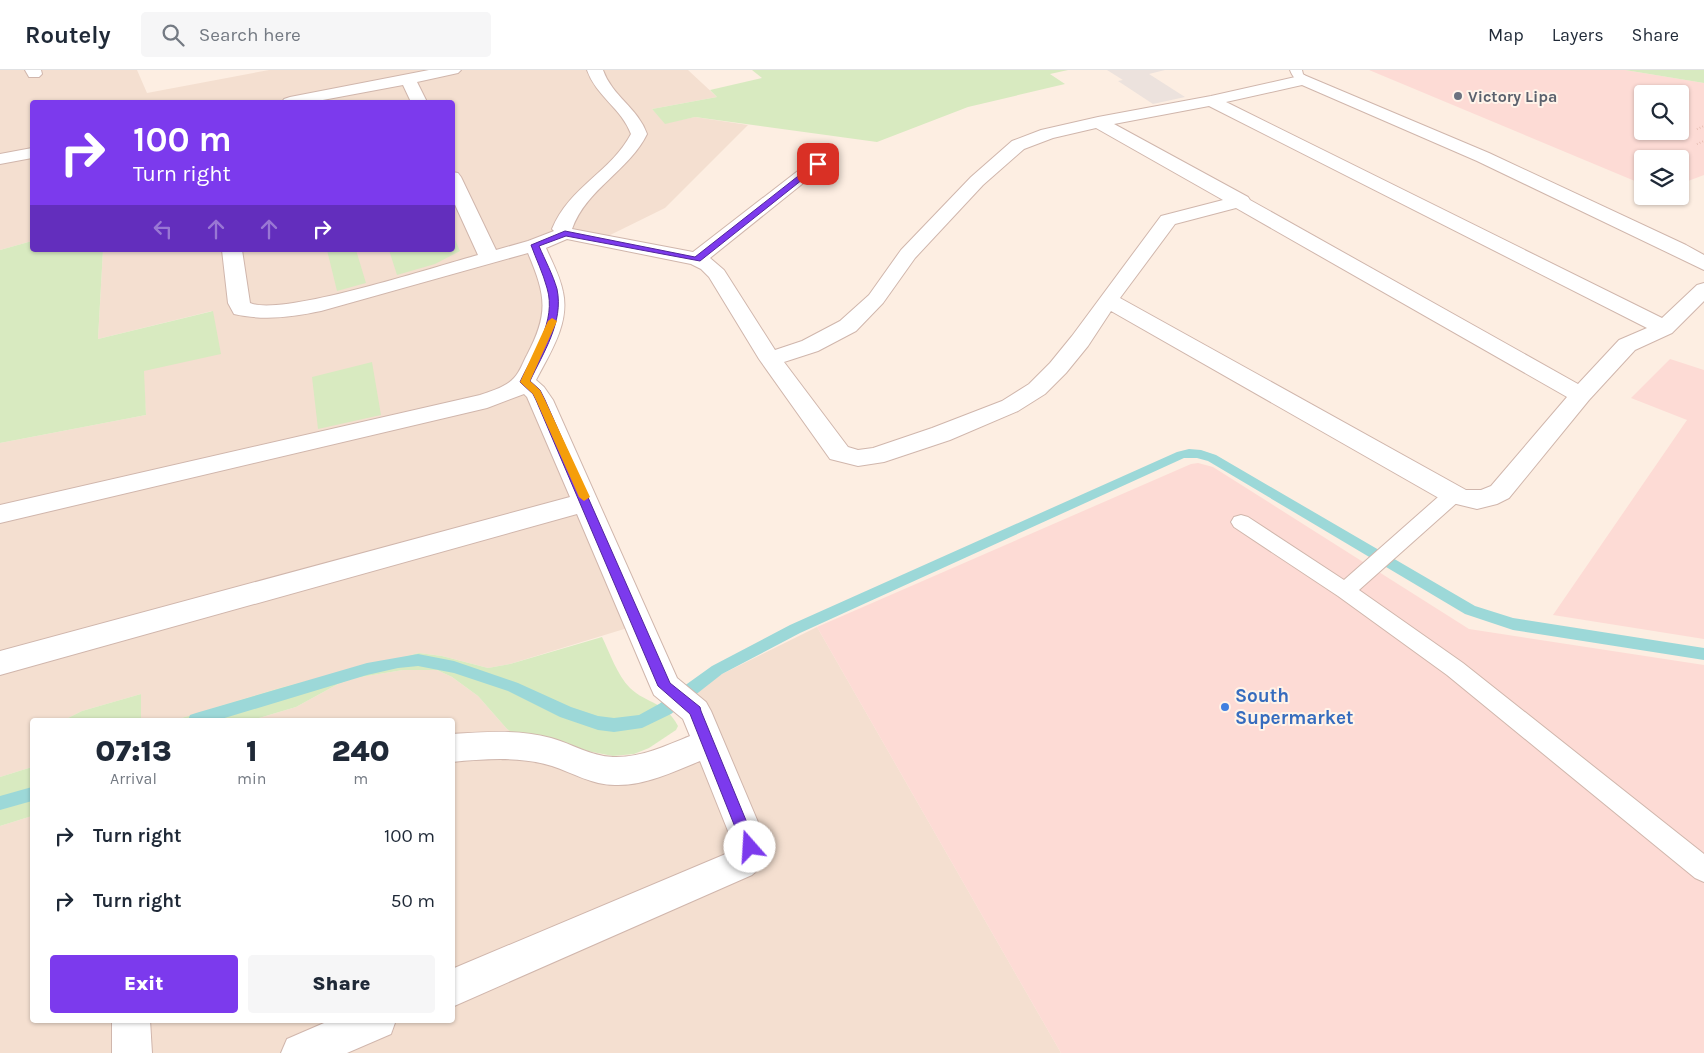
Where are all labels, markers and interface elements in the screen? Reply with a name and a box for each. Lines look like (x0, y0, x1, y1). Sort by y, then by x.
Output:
search box (141, 12, 491, 57)
text: Routely (25, 21, 111, 49)
icon: search (159, 21, 187, 49)
text: Search here (199, 24, 301, 46)
text: Map (1488, 24, 1524, 46)
text: Layers (1552, 24, 1604, 46)
text: Share (1632, 24, 1679, 46)
map controls (1634, 85, 1689, 205)
button: search (1634, 85, 1689, 140)
place label: Victory Lipa (1468, 87, 1557, 106)
marker: Victory Lipa (1452, 90, 1464, 102)
text: 100 m (133, 119, 232, 160)
icon: right (50, 120, 115, 185)
pin (797, 143, 839, 185)
icon: arrive (804, 150, 832, 178)
button: layers (1634, 150, 1689, 205)
text: Turn right (133, 161, 231, 187)
icon: left (149, 215, 177, 243)
icon: ahead (202, 215, 230, 243)
icon: ahead (255, 215, 283, 243)
icon: right (308, 215, 336, 243)
place label: South Supermarket (1235, 685, 1354, 729)
marker: South Supermarket (1219, 701, 1231, 713)
text: 07:13 (95, 733, 172, 769)
text: 1 (246, 733, 257, 769)
text: 240 (332, 733, 390, 769)
text: Arrival (110, 769, 157, 788)
text: min (237, 769, 266, 788)
text: m (353, 769, 368, 788)
position arrow (723, 820, 775, 872)
icon: right (50, 822, 78, 850)
text: Turn right (93, 825, 182, 847)
text: 100 m (384, 825, 435, 847)
icon: right (50, 887, 78, 915)
text: Turn right (93, 890, 182, 912)
text: 50 m (391, 890, 435, 912)
button: Exit (50, 955, 238, 1013)
button: Share (248, 955, 435, 1013)

